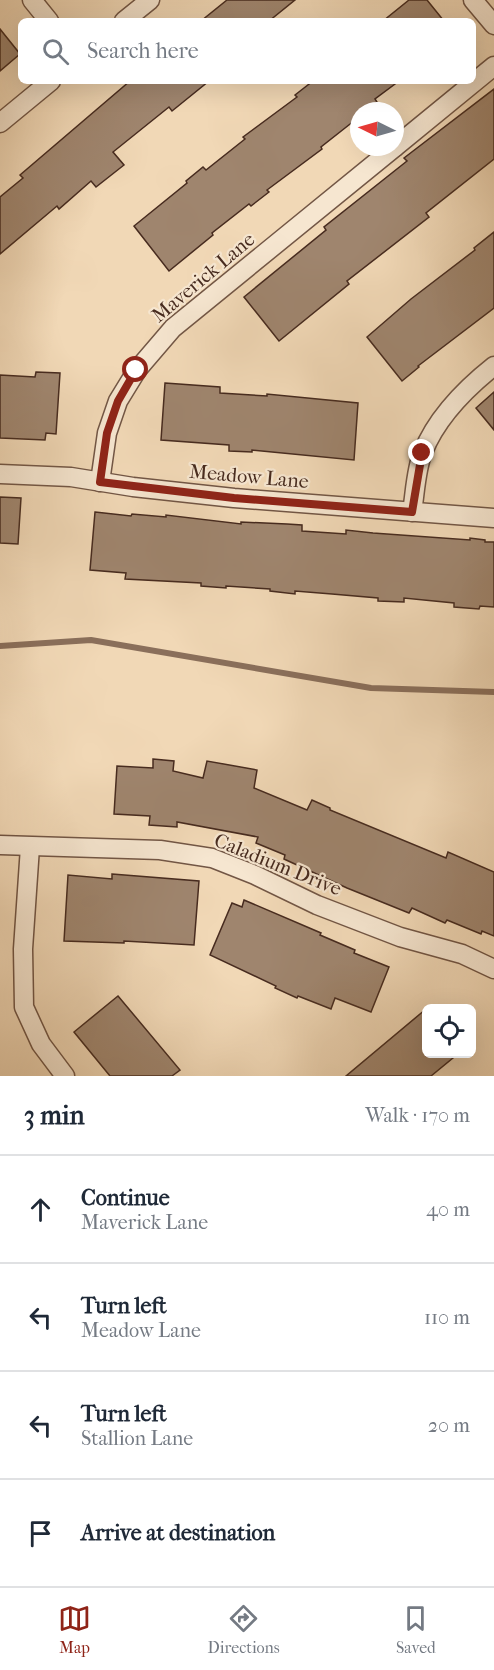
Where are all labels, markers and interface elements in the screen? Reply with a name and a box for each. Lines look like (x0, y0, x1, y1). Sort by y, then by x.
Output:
search box (18, 18, 476, 84)
icon: search (39, 35, 72, 68)
text: Search here (87, 38, 199, 64)
north arrow (350, 102, 404, 156)
street label: Maverick Lane (147, 228, 259, 327)
route start (122, 356, 148, 382)
route end (408, 439, 434, 465)
street label: Meadow Lane (188, 460, 310, 493)
street label: Caladium Drive (211, 828, 345, 900)
map controls (422, 1004, 476, 1058)
button: locate (422, 1004, 476, 1058)
text: 3 min (24, 1100, 85, 1131)
text: Walk · 170 m (365, 1104, 470, 1127)
text: Continue (81, 1185, 170, 1211)
icon: ahead (24, 1193, 57, 1226)
text: 40 m (426, 1198, 470, 1221)
text: Maverick Lane (81, 1211, 208, 1234)
text: Turn left (81, 1293, 167, 1319)
icon: left (24, 1301, 57, 1334)
text: 110 m (424, 1306, 470, 1329)
text: Meadow Lane (81, 1319, 201, 1342)
text: Turn left (81, 1401, 167, 1427)
icon: left (24, 1409, 57, 1442)
text: 20 m (428, 1414, 470, 1437)
text: Stallion Lane (81, 1427, 193, 1450)
icon: arrive (24, 1517, 57, 1550)
text: Arrive at destination (81, 1520, 275, 1546)
tab: Map (58, 1602, 91, 1657)
tab: Directions (208, 1602, 280, 1657)
tab: Saved (396, 1602, 436, 1657)

